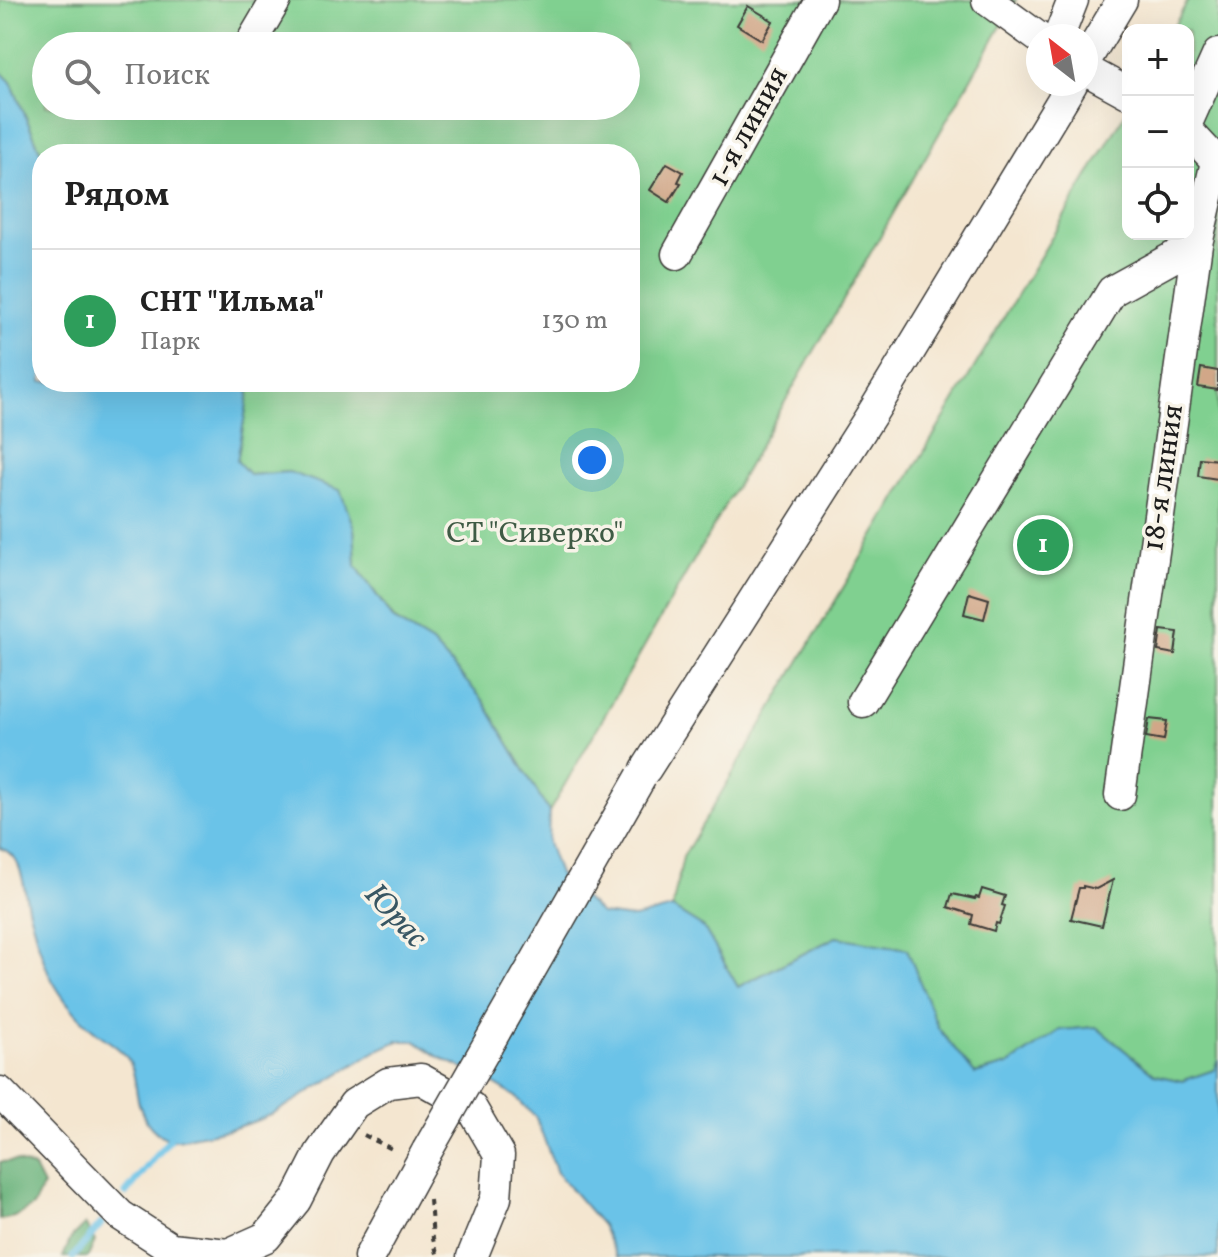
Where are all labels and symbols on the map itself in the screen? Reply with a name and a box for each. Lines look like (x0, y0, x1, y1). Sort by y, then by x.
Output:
north arrow (1026, 24, 1098, 96)
street label: 1-я линия (699, 59, 799, 195)
street label: 18-я линия (1133, 402, 1195, 554)
your location (572, 440, 612, 480)
park label: СТ "Сиверко" (446, 513, 624, 555)
pin: 1 (1017, 515, 1069, 575)
water label: Юрас (354, 875, 437, 959)

